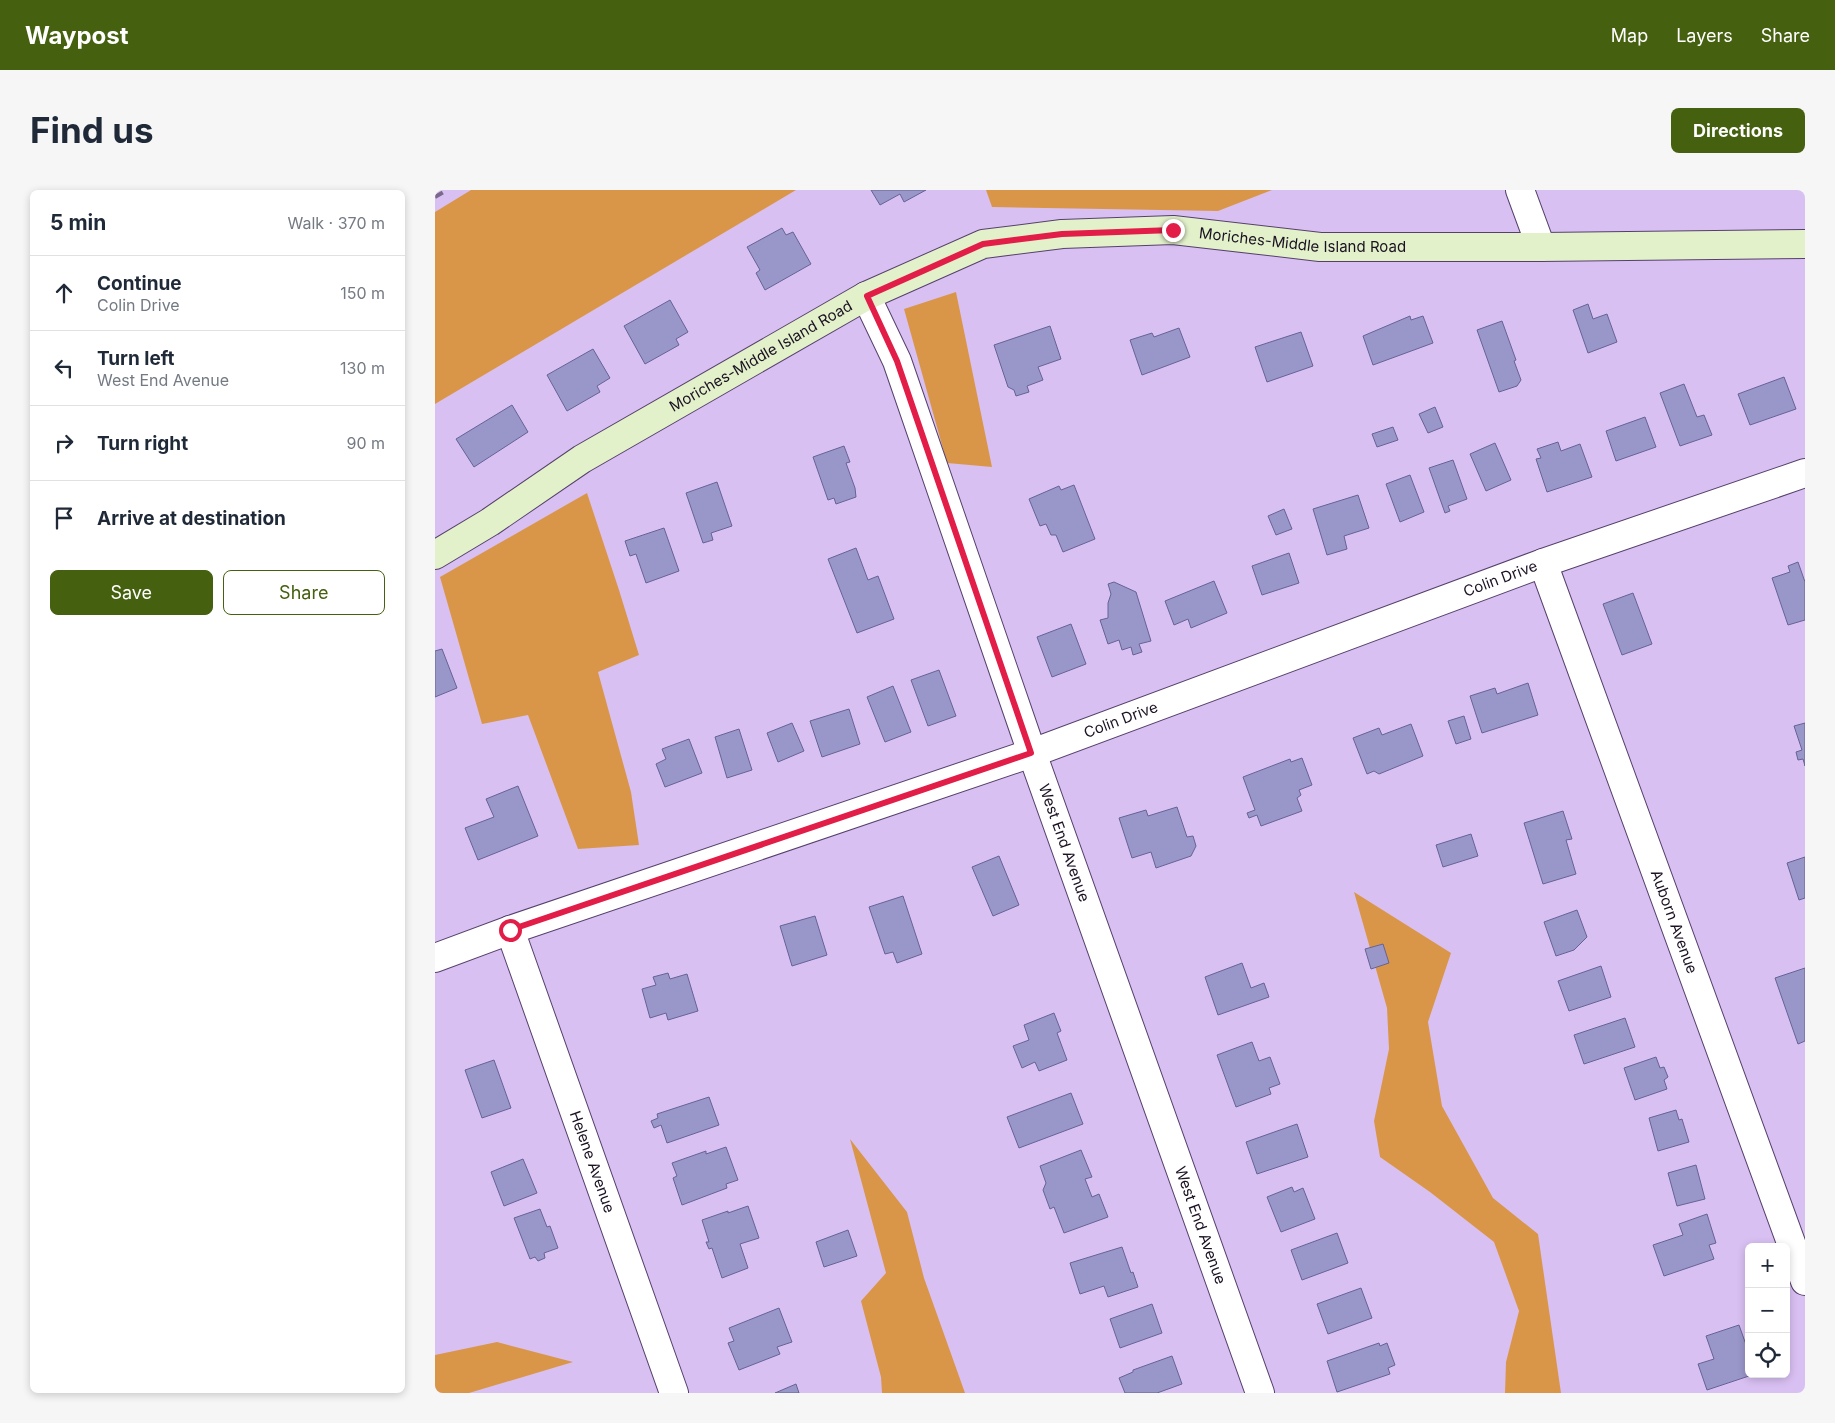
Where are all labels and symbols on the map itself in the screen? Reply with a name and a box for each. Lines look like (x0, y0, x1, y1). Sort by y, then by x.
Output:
route end (1162, 219, 1185, 242)
street label: Moriches-Middle Island Road (1198, 223, 1406, 256)
street label: Moriches-Middle Island Road (666, 296, 856, 416)
street label: Colin Drive (1461, 556, 1540, 601)
street label: Colin Drive (1081, 697, 1160, 742)
street label: West End Avenue (1035, 781, 1094, 904)
street label: Auborn Avenue (1647, 867, 1702, 976)
route start (499, 919, 522, 942)
street label: Helene Avenue (566, 1108, 619, 1215)
street label: West End Avenue (1171, 1164, 1230, 1287)

